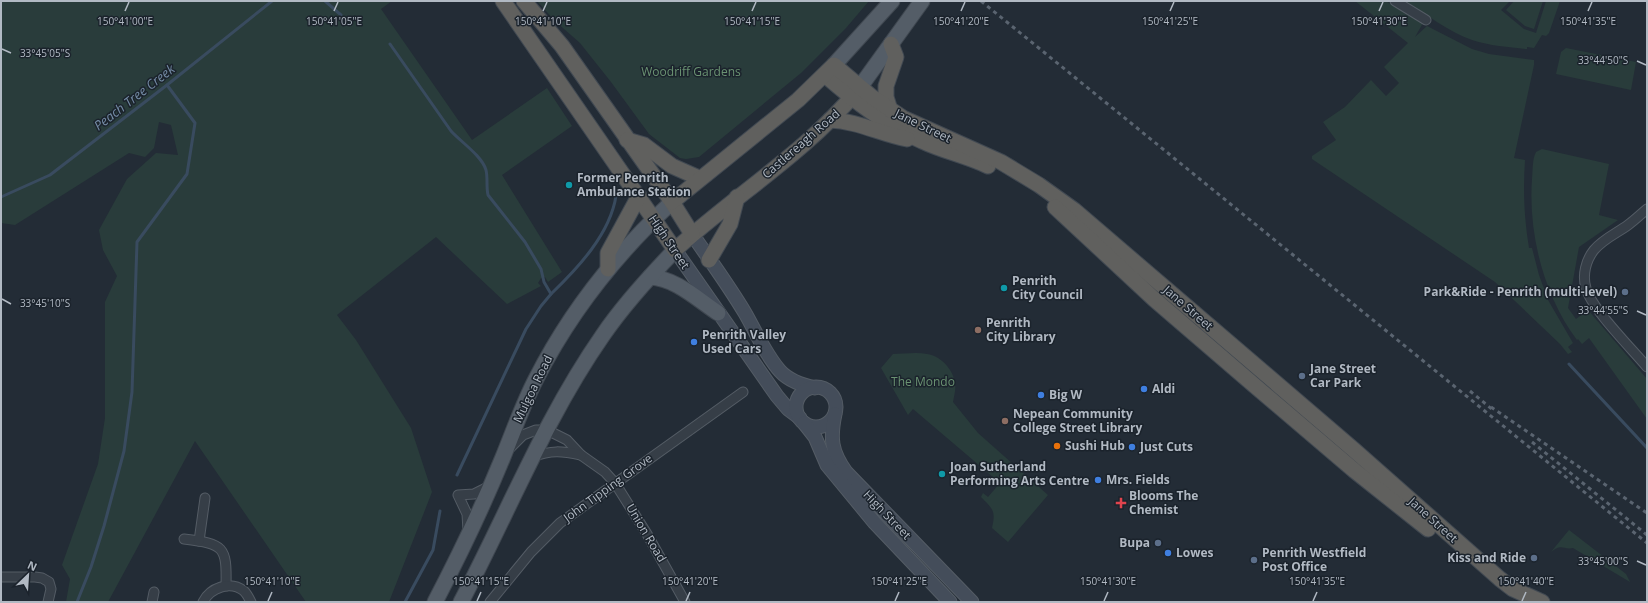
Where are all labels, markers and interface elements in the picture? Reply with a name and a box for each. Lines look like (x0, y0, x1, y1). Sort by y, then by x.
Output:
text: 150°41'00"E (97, 14, 153, 28)
text: 150°41'05"E (306, 14, 362, 28)
text: 150°41'10"E (515, 14, 571, 28)
text: 150°41'15"E (724, 14, 780, 28)
text: 150°41'20"E (933, 14, 989, 28)
text: 150°41'25"E (1142, 14, 1198, 28)
text: 150°41'30"E (1351, 14, 1407, 28)
text: 150°41'35"E (1560, 14, 1616, 28)
text: 33°45'05"S (20, 46, 70, 60)
text: 33°44'50"S (1578, 53, 1628, 67)
water label: Peach Tree Creek (90, 59, 179, 134)
park label: Woodriff Gardens (641, 63, 741, 80)
street label: Jane Street (891, 104, 954, 146)
street label: Castlereagh Road (758, 105, 843, 182)
place label: Former Penrith Ambulance Station (577, 169, 691, 200)
marker: Former Penrith Ambulance Station (564, 180, 574, 190)
street label: High Street (645, 211, 694, 272)
place label: Penrith City Council (1012, 272, 1083, 303)
street label: Jane Street (1159, 281, 1217, 334)
marker: Penrith City Council (999, 283, 1009, 293)
place label: Park&Ride - Penrith (multi-level) (1424, 283, 1617, 300)
marker: Park&Ride - Penrith (multi-level) (1620, 287, 1630, 297)
text: 33°45'10"S (20, 296, 70, 310)
text: 33°44'55"S (1578, 303, 1628, 317)
place label: Penrith City Library (986, 314, 1056, 345)
marker: Penrith City Library (973, 325, 983, 335)
place label: Penrith Valley Used Cars (702, 326, 786, 357)
marker: Penrith Valley Used Cars (689, 337, 699, 347)
street label: Mulgoa Road (509, 352, 556, 425)
place label: Jane Street Car Park (1309, 360, 1376, 391)
marker: Jane Street Car Park (1297, 371, 1307, 381)
park label: The Mondo (891, 373, 955, 390)
place label: Aldi (1152, 380, 1175, 397)
marker: Aldi (1139, 384, 1149, 394)
place label: Big W (1049, 386, 1083, 403)
marker: Big W (1036, 390, 1046, 400)
place label: Nepean Community College Street Library (1013, 405, 1142, 436)
marker: Nepean Community College Street Library (1000, 416, 1010, 426)
place label: Sushi Hub (1065, 437, 1125, 454)
place label: Just Cuts (1139, 438, 1193, 455)
marker: Sushi Hub (1052, 441, 1062, 451)
marker: Just Cuts (1127, 442, 1137, 452)
street label: John Tipping Grove (559, 449, 656, 526)
place label: Joan Sutherland Performing Arts Centre (949, 458, 1089, 489)
marker: Joan Sutherland Performing Arts Centre (937, 469, 947, 479)
place label: Mrs. Fields (1106, 471, 1170, 488)
marker: Mrs. Fields (1093, 475, 1103, 485)
street label: High Street (860, 486, 915, 543)
place label: Blooms The Chemist (1129, 487, 1198, 518)
street label: Jane Street (1404, 492, 1462, 546)
marker: Blooms The Chemist (1116, 498, 1126, 508)
street label: Union Road (622, 500, 671, 565)
place label: Bupa (1119, 534, 1150, 551)
marker: Bupa (1153, 538, 1163, 548)
place label: Lowes (1176, 544, 1214, 561)
place label: Penrith Westfield Post Office (1262, 544, 1366, 575)
marker: Lowes (1163, 548, 1173, 558)
place label: Kiss and Ride (1447, 549, 1526, 566)
marker: Kiss and Ride (1529, 553, 1539, 563)
text: 33°45'00"S (1578, 554, 1628, 568)
north arrow (8, 555, 48, 595)
marker: Penrith Westfield Post Office (1249, 555, 1259, 565)
text: N (25, 557, 40, 574)
text: 150°41'10"E (244, 574, 300, 588)
text: 150°41'15"E (453, 574, 509, 588)
text: 150°41'20"E (662, 574, 718, 588)
text: 150°41'25"E (871, 574, 927, 588)
text: 150°41'30"E (1080, 574, 1136, 588)
text: 150°41'35"E (1289, 574, 1345, 588)
text: 150°41'40"E (1498, 574, 1554, 588)

